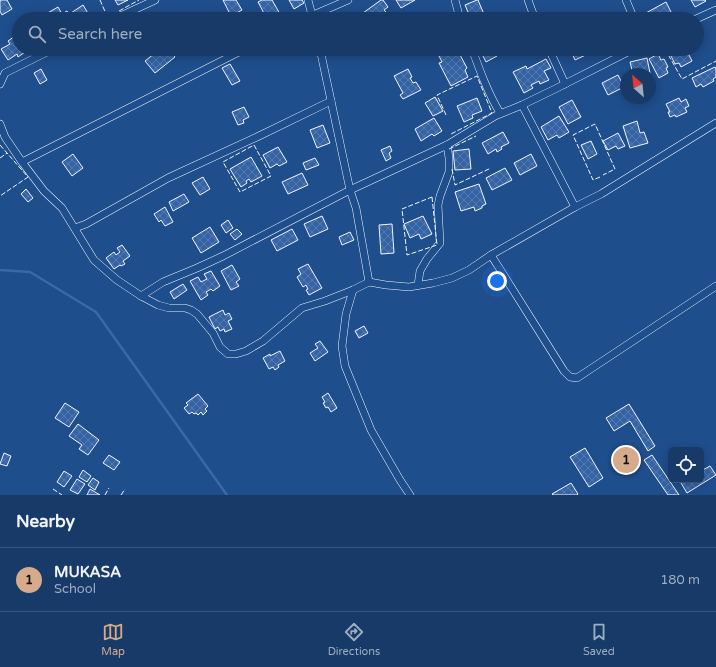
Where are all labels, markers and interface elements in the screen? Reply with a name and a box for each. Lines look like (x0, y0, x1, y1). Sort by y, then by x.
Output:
search box (12, 12, 704, 56)
icon: search (26, 23, 48, 45)
text: Search here (58, 25, 142, 43)
north arrow (620, 68, 656, 104)
your location (487, 271, 507, 291)
pin: 1 (613, 445, 639, 475)
map controls (668, 447, 704, 483)
button: locate (668, 447, 704, 483)
text: Nearby (16, 511, 75, 532)
text: MUKASA (54, 563, 121, 581)
text: 1 (25, 572, 33, 588)
text: 180 m (660, 572, 700, 588)
text: School (54, 581, 96, 597)
tab: Map (101, 621, 125, 658)
tab: Directions (328, 621, 380, 658)
tab: Saved (583, 621, 615, 658)

